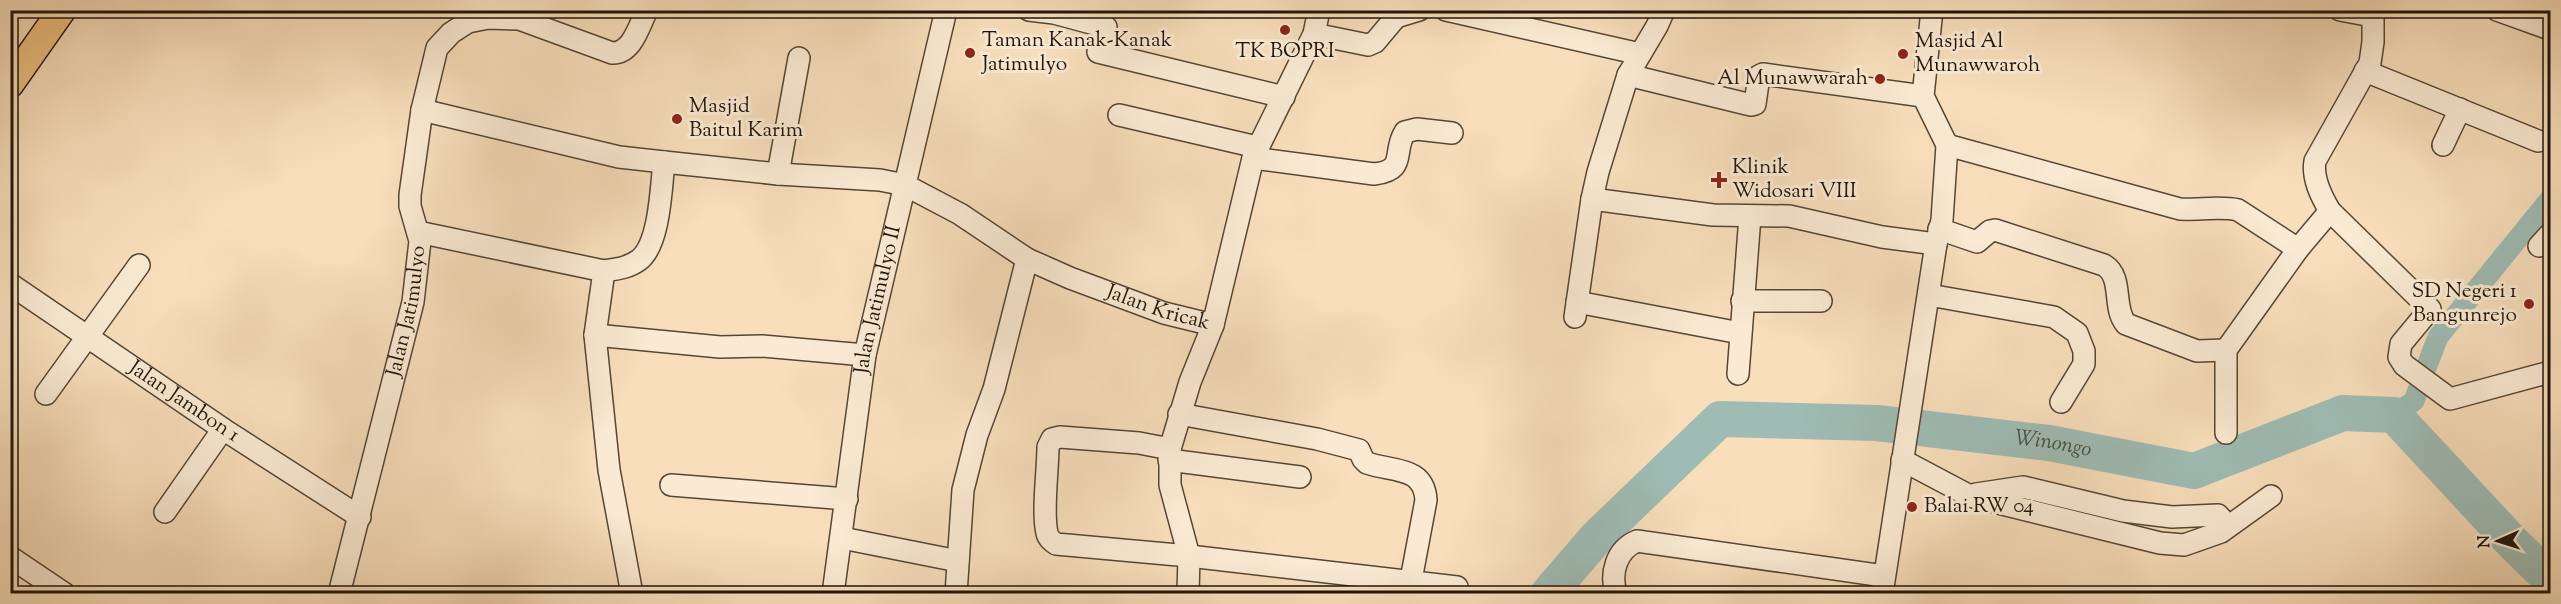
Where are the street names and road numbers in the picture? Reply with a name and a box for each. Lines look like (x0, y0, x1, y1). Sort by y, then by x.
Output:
street label: Jalan Jatimulyo II (847, 222, 910, 377)
street label: Jalan Jatimulyo (379, 244, 434, 381)
street label: Jalan Kricak (1101, 277, 1213, 339)
street label: Jalan Jambon 1 (121, 353, 245, 451)

